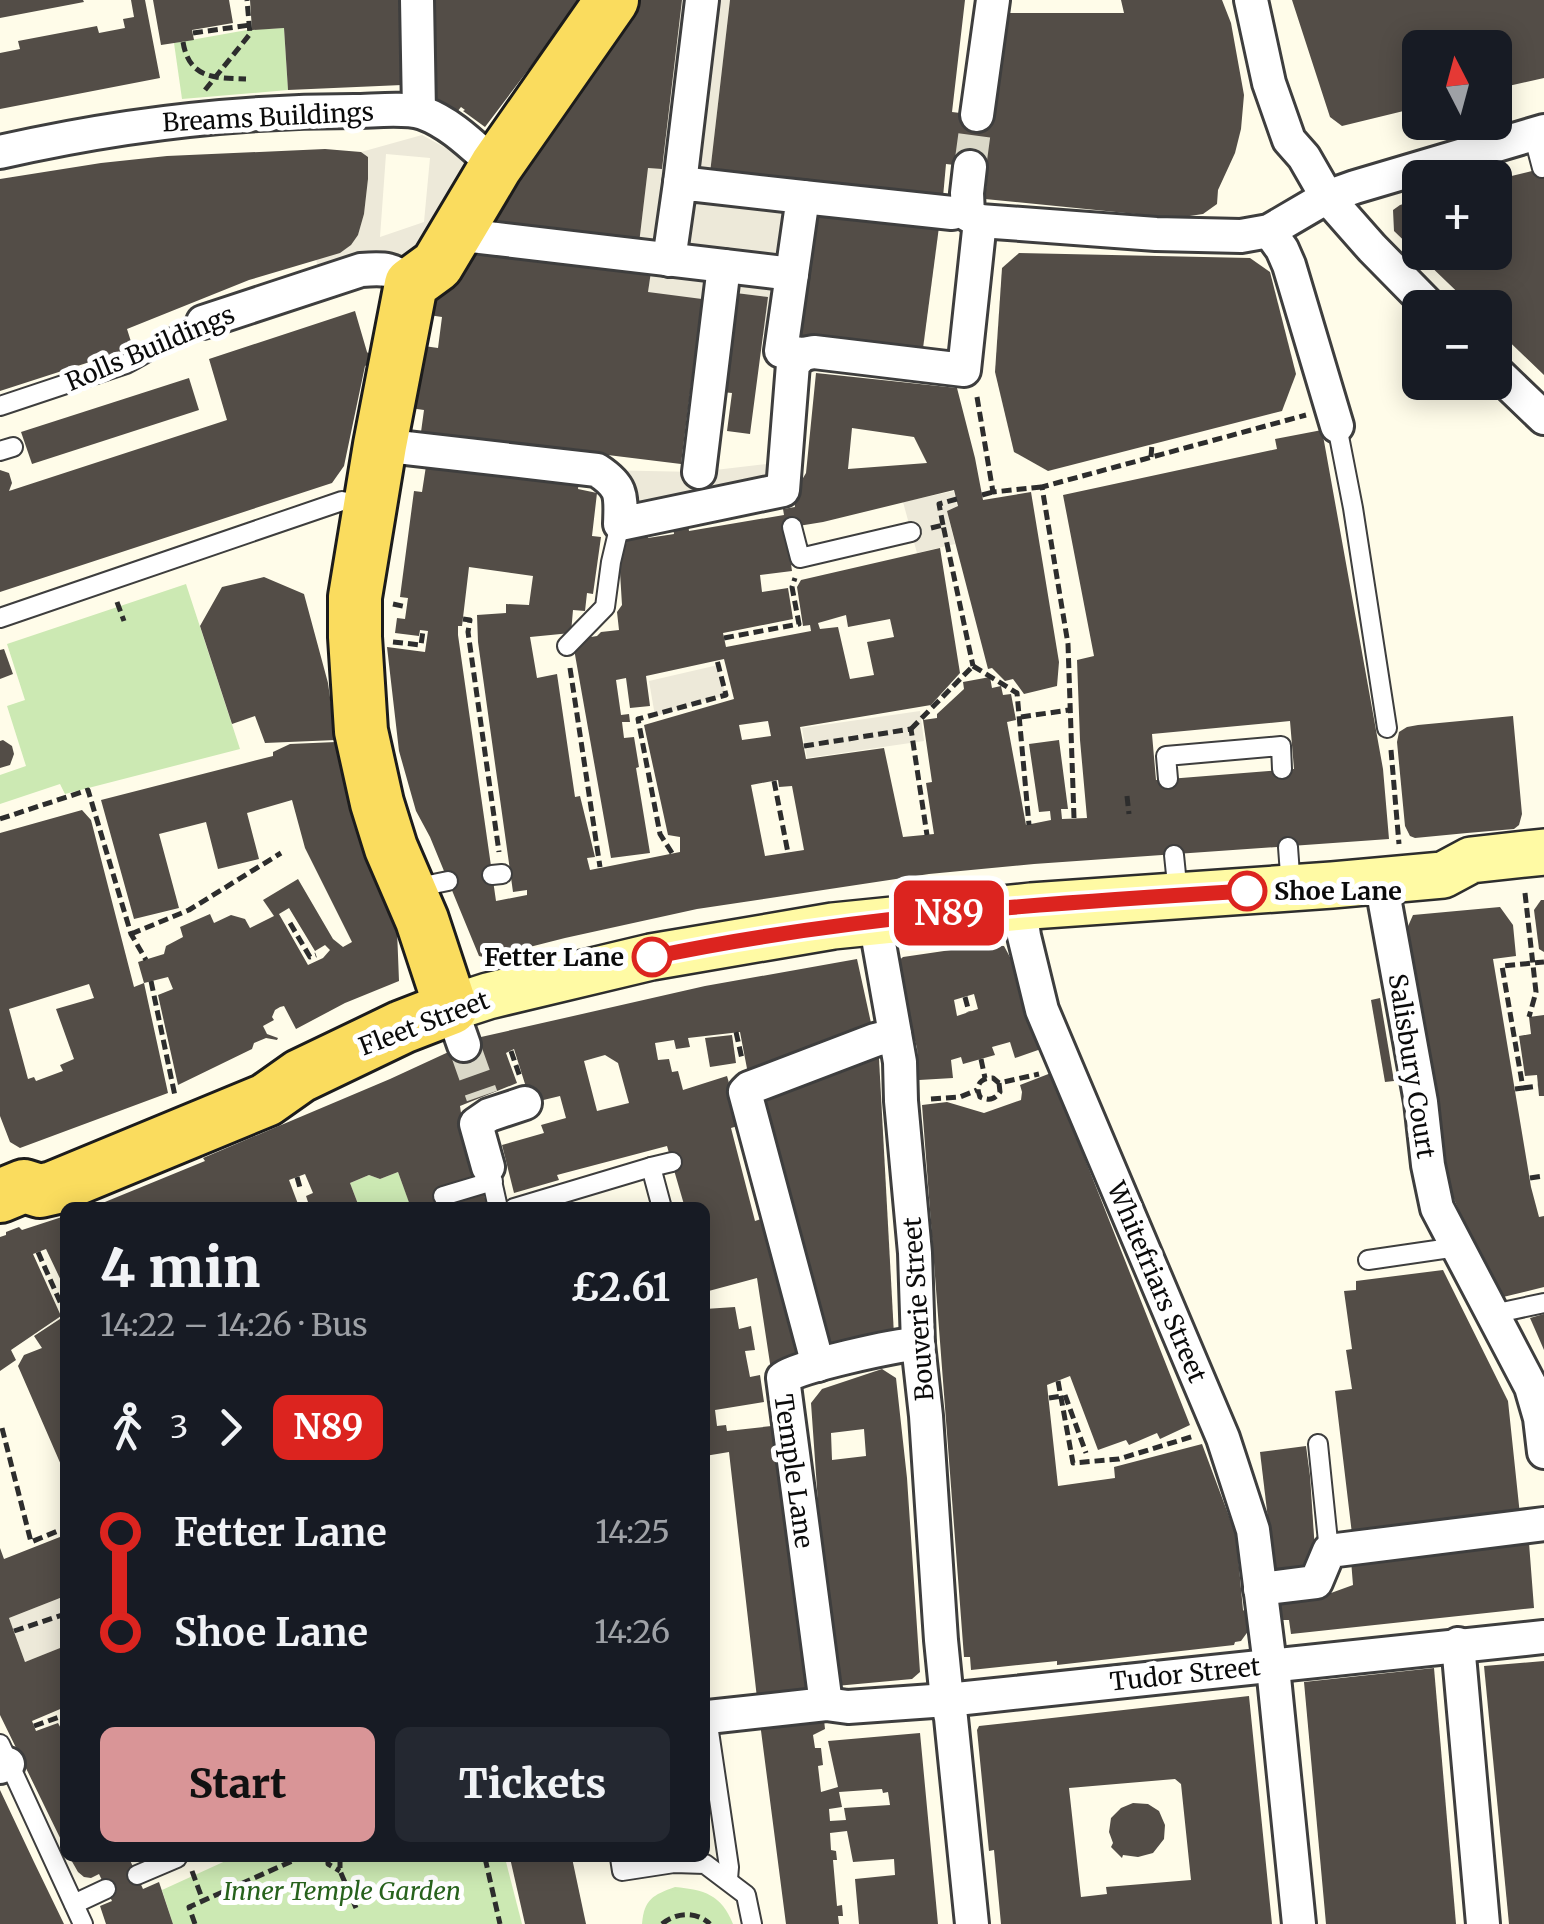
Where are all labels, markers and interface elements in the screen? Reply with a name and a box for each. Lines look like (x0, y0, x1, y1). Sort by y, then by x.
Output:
north arrow (1402, 30, 1512, 140)
map controls (1402, 30, 1512, 400)
street label: Breams Buildings (161, 95, 375, 139)
button: + (1402, 160, 1512, 270)
button: − (1402, 290, 1512, 400)
street label: Rolls Buildings (61, 298, 239, 398)
marker: Shoe Lane (1228, 872, 1266, 910)
place label: Shoe Lane (1274, 875, 1402, 907)
line badge: N89 (892, 880, 1006, 946)
text: N89 (914, 891, 984, 935)
marker: Fetter Lane (633, 938, 671, 976)
place label: Fetter Lane (484, 941, 624, 973)
street label: Salisbury Court (1382, 971, 1442, 1161)
street label: Fleet Street (354, 983, 494, 1062)
street label: Whitefriars Street (1100, 1176, 1214, 1387)
street label: Bouverie Street (896, 1216, 940, 1402)
text: 4 min (100, 1233, 260, 1302)
text: £2.61 (570, 1264, 670, 1311)
text: 14:22 – 14:26 · Bus (100, 1305, 368, 1345)
street label: Temple Lane (767, 1392, 821, 1550)
icon: walk (100, 1400, 155, 1455)
icon: forward (203, 1400, 258, 1455)
text: N89 (293, 1405, 363, 1449)
text: 3 (170, 1407, 188, 1447)
text: Fetter Lane (174, 1509, 387, 1556)
text: 14:25 (595, 1512, 670, 1552)
text: Shoe Lane (174, 1609, 368, 1656)
text: 14:26 (594, 1612, 670, 1652)
street label: Tudor Street (1108, 1650, 1262, 1698)
button: Start (100, 1727, 375, 1842)
button: Tickets (395, 1727, 670, 1842)
park label: Inner Temple Garden (223, 1875, 461, 1907)

